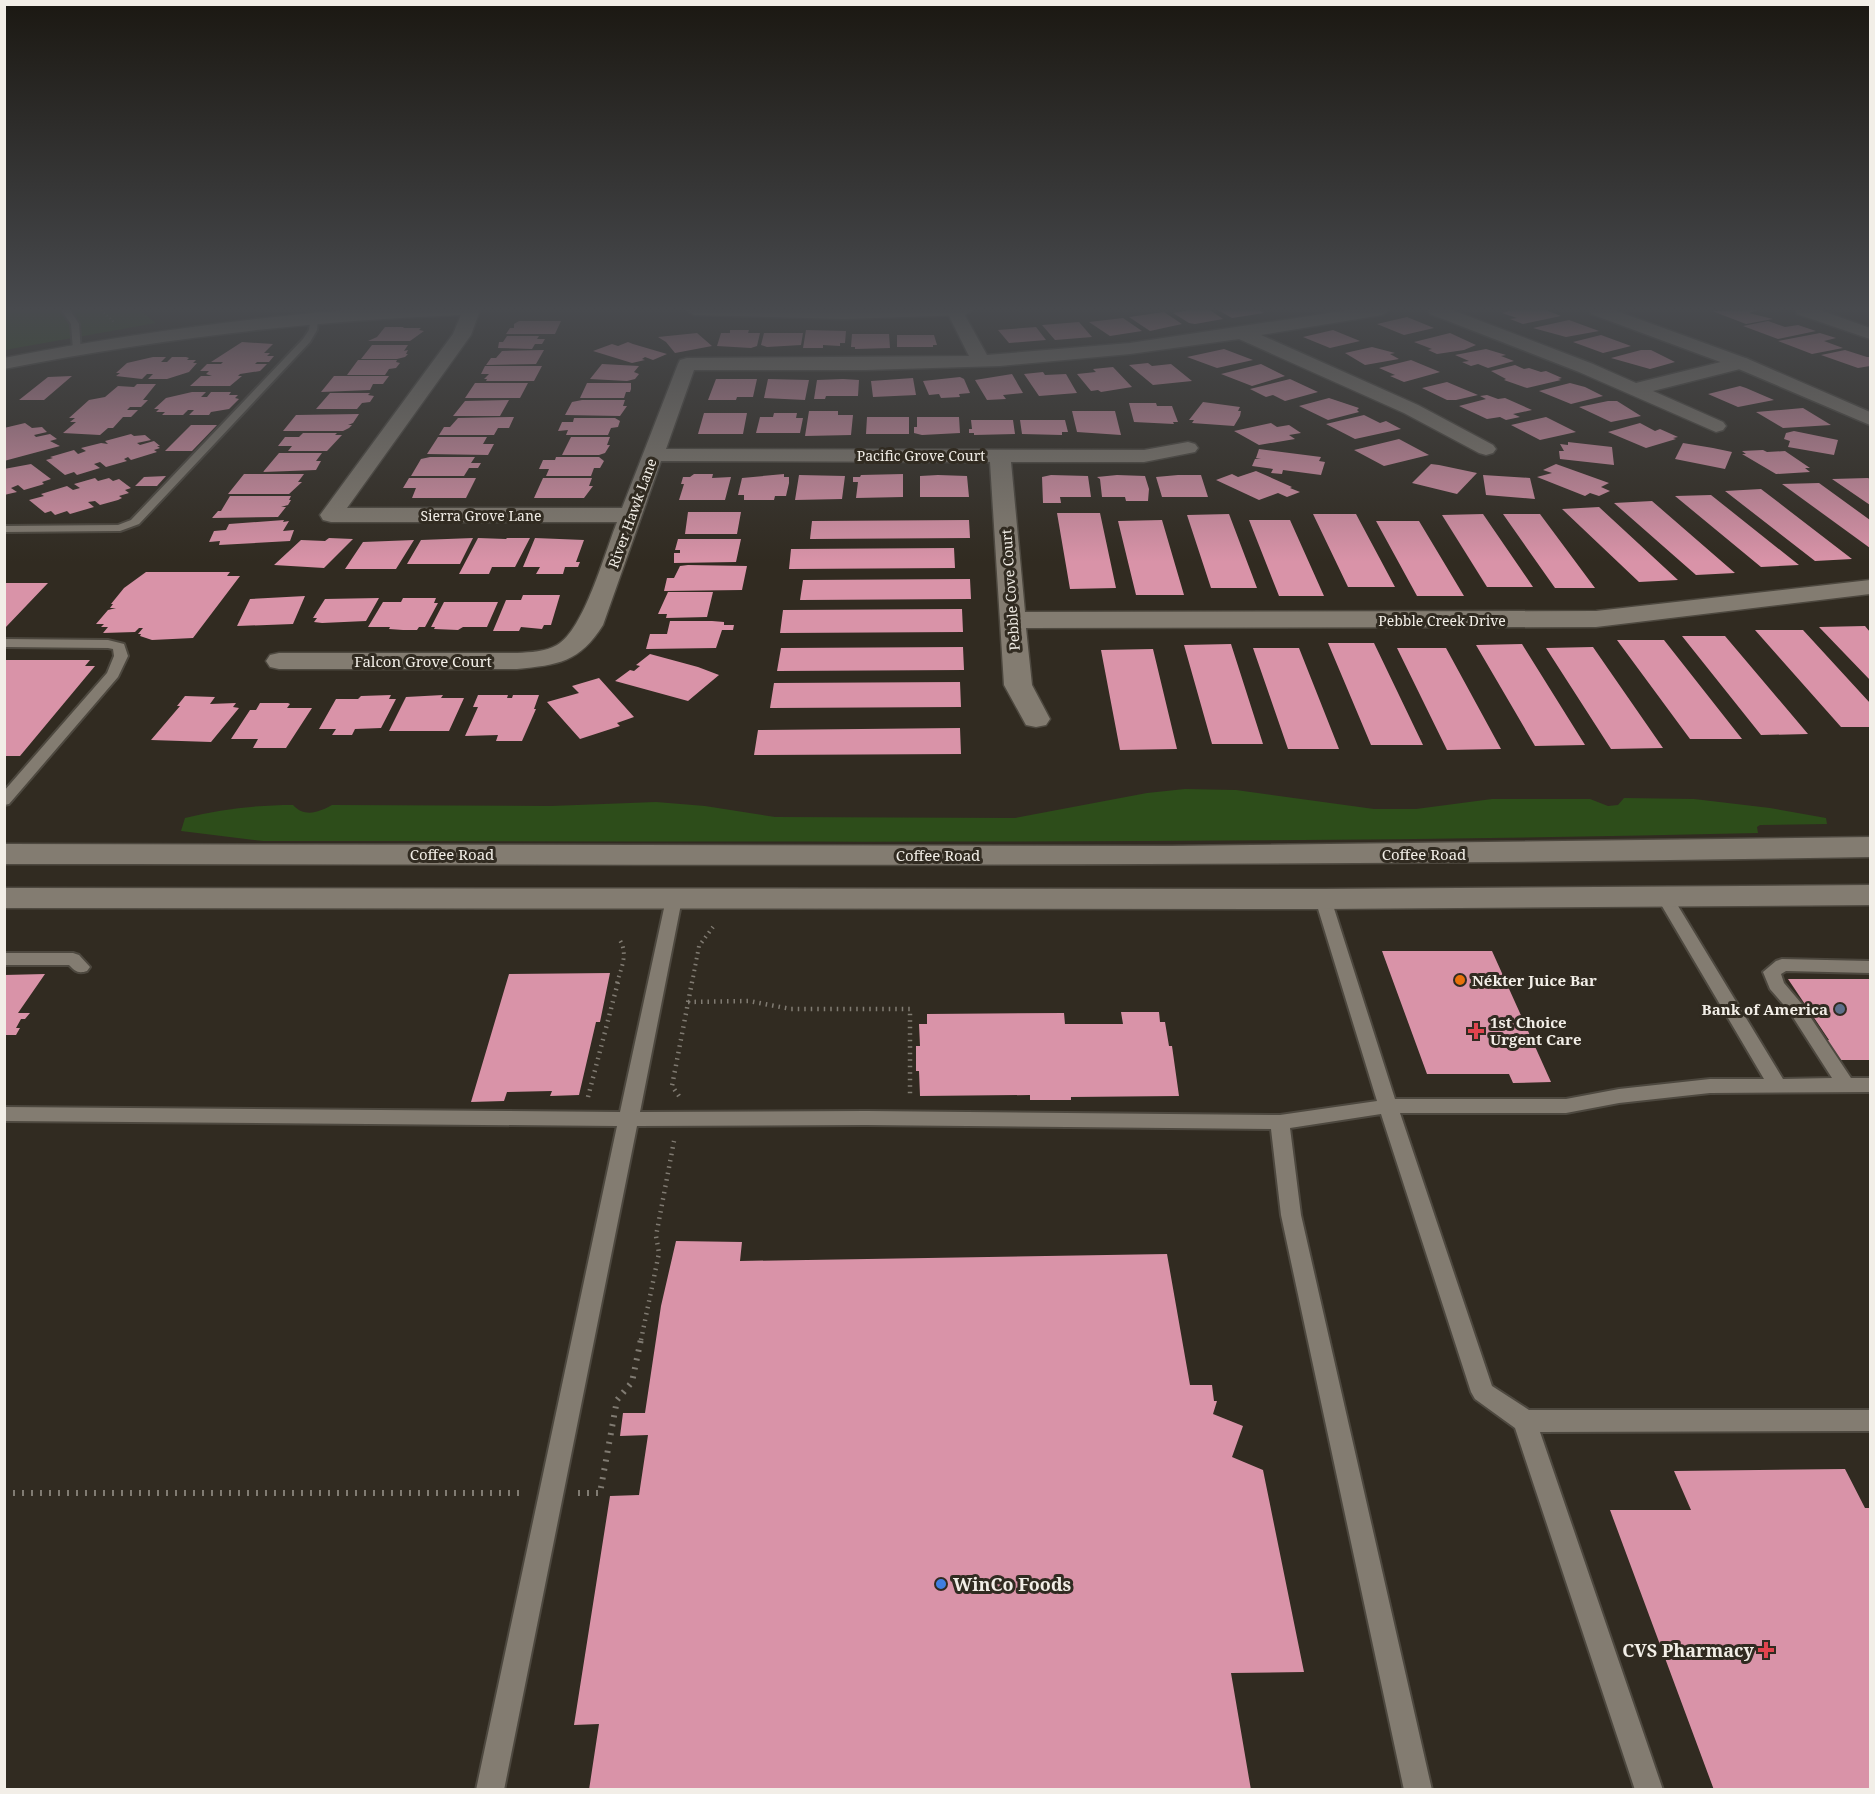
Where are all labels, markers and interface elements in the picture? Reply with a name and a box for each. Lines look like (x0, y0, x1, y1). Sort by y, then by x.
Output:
street label: Pacific Grove Court (857, 446, 985, 465)
street label: River Hawk Lane (603, 455, 661, 571)
street label: Sierra Grove Lane (420, 506, 542, 525)
street label: Pebble Cove Court (996, 529, 1024, 651)
street label: Pebble Creek Drive (1378, 611, 1506, 630)
street label: Falcon Grove Court (354, 651, 492, 671)
street label: Coffee Road (410, 844, 494, 864)
street label: Coffee Road (1382, 844, 1466, 864)
street label: Coffee Road (896, 845, 980, 865)
place label: Nékter Juice Bar (1472, 970, 1597, 990)
marker: Nékter Juice Bar (1453, 973, 1467, 987)
place label: Bank of America (1702, 999, 1828, 1019)
marker: Bank of America (1833, 1002, 1847, 1016)
place label: 1st Choice Urgent Care (1490, 1012, 1581, 1049)
marker: 1st Choice Urgent Care (1467, 1022, 1485, 1040)
place label: WinCo Foods (953, 1572, 1072, 1596)
marker: WinCo Foods (934, 1577, 948, 1591)
place label: CVS Pharmacy (1622, 1638, 1755, 1662)
marker: CVS Pharmacy (1759, 1643, 1773, 1657)

